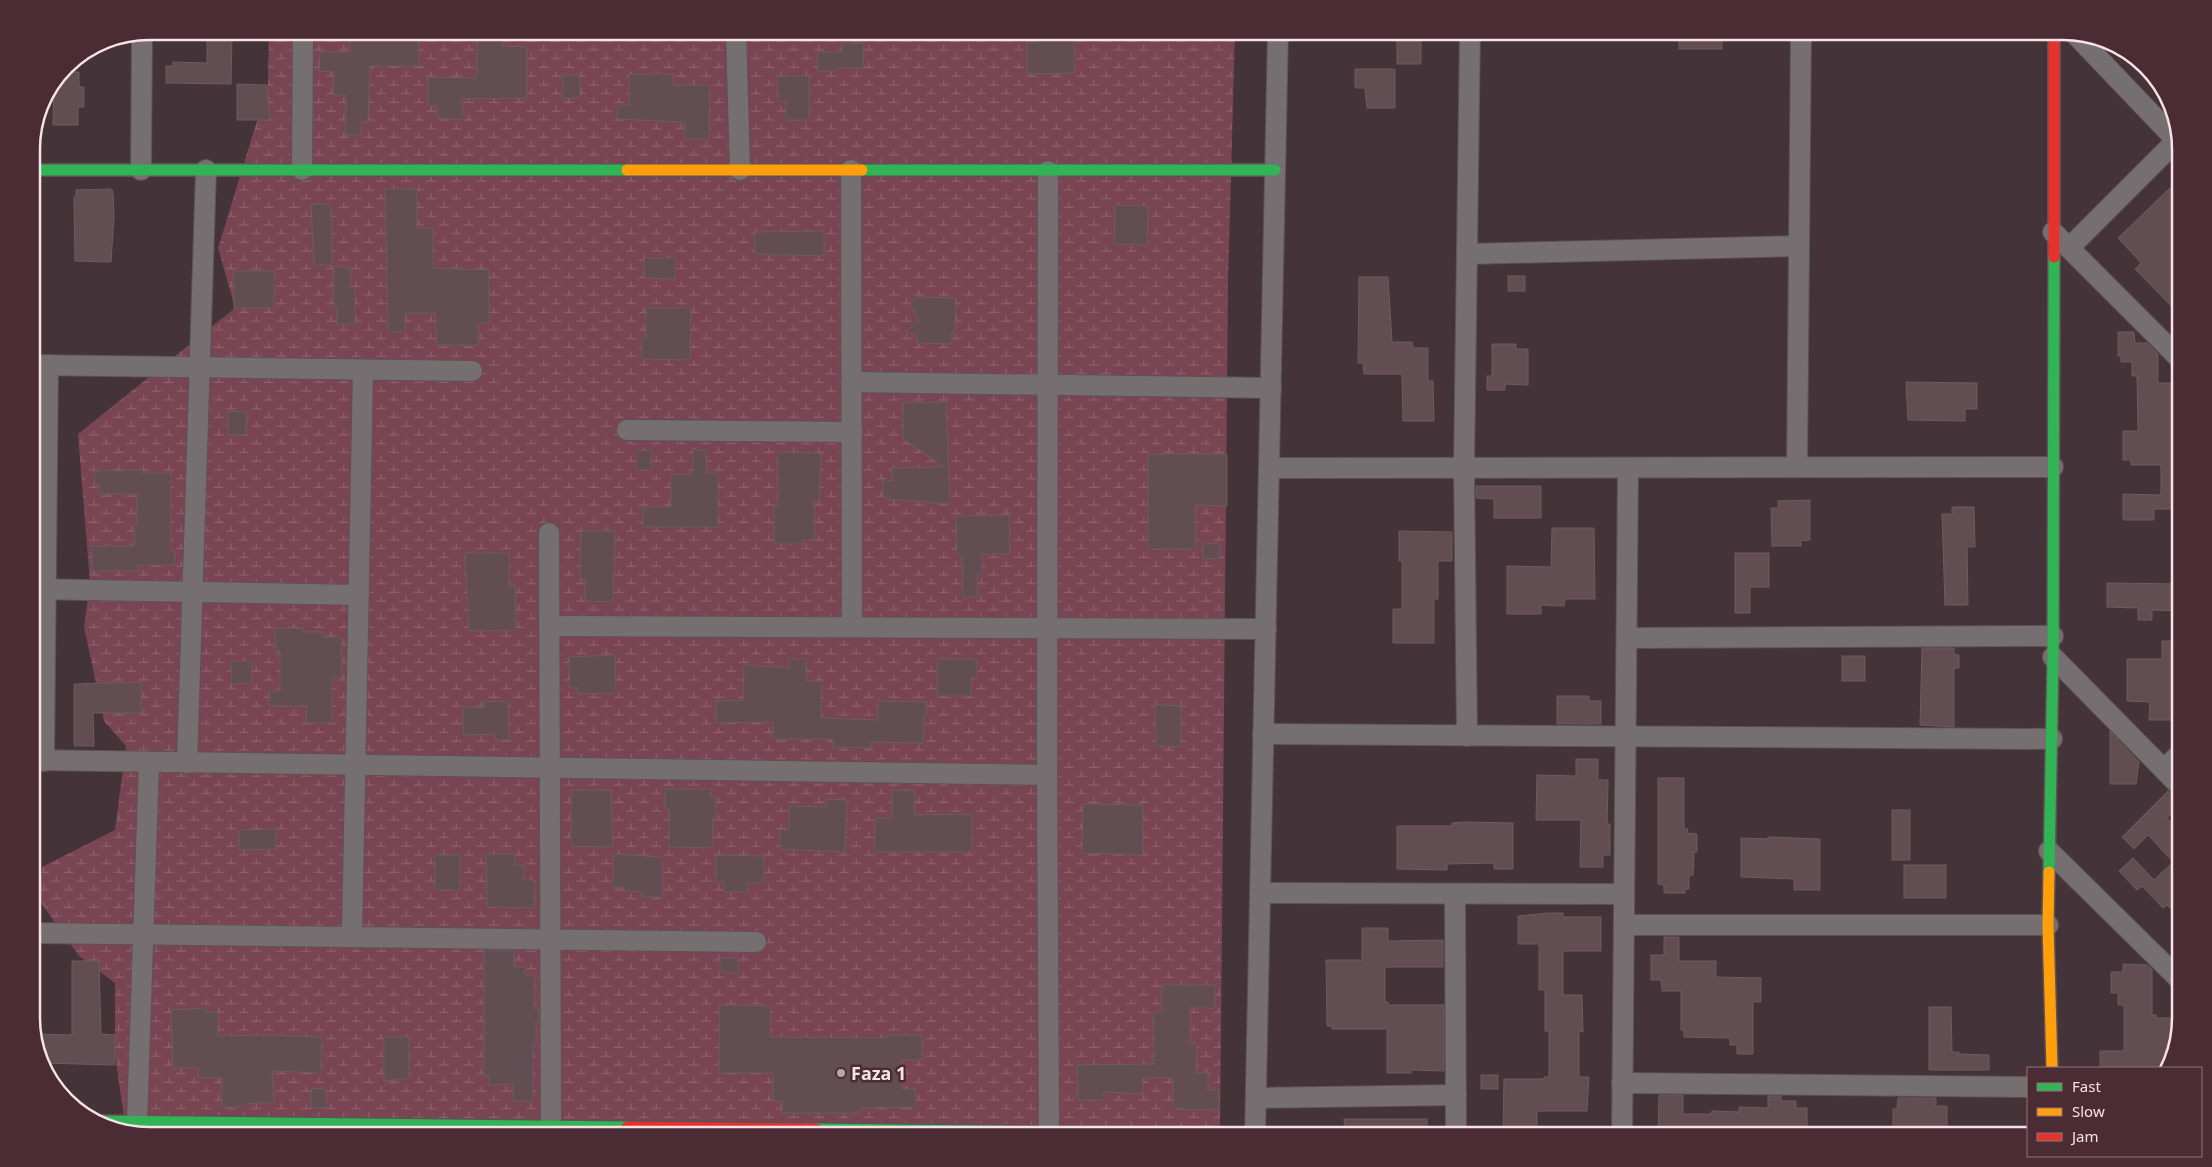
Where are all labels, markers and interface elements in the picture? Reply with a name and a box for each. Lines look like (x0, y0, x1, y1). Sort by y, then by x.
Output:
place label: Faza 1 (851, 1061, 906, 1085)
marker: Faza 1 (835, 1067, 847, 1079)
legend (2027, 1067, 2202, 1157)
text: Fast (2072, 1076, 2101, 1096)
text: Slow (2072, 1101, 2105, 1121)
text: Jam (2070, 1126, 2099, 1146)

